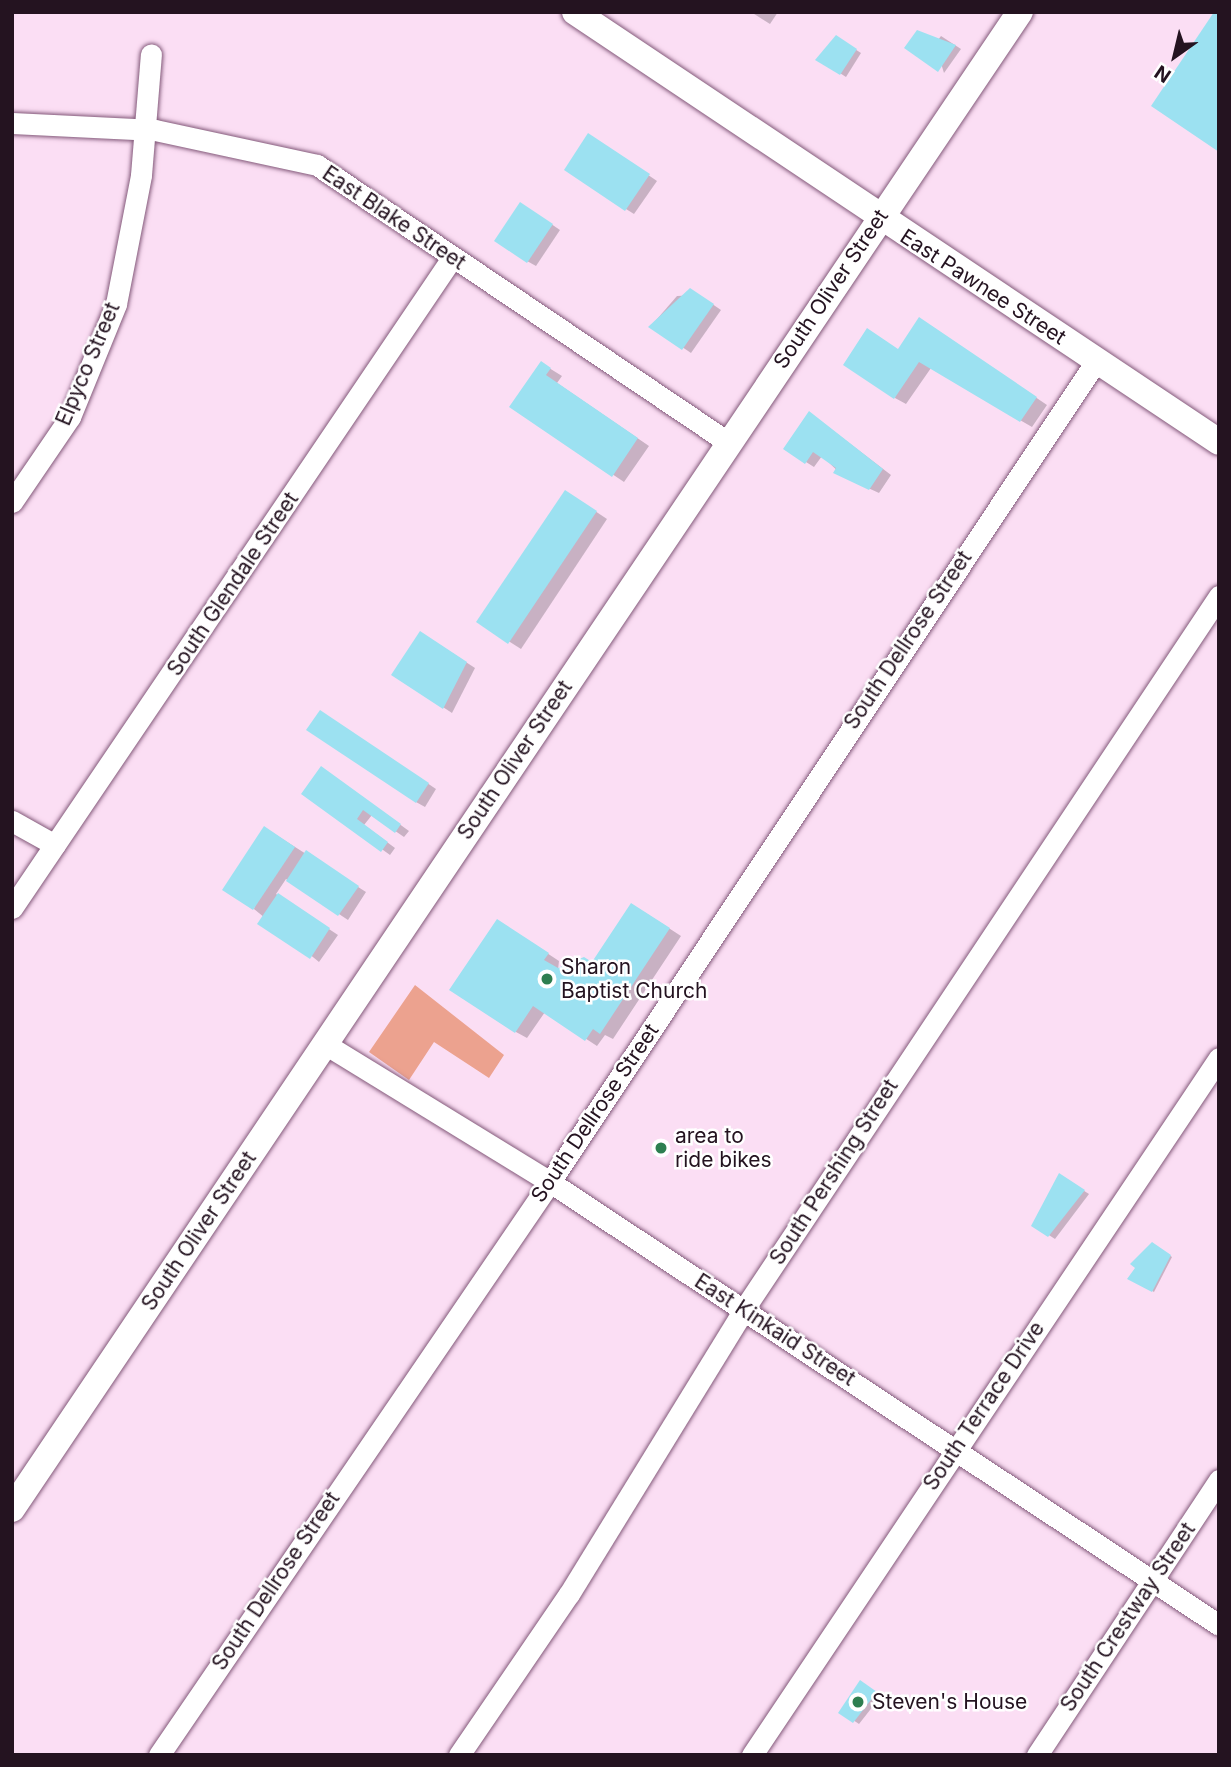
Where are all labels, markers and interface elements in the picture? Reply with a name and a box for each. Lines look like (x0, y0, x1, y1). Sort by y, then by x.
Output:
north arrow (1140, 21, 1210, 91)
text: N (1151, 60, 1175, 87)
street label: East Blake Street (318, 161, 470, 275)
street label: South Oliver Street (768, 205, 894, 373)
street label: East Pawnee Street (895, 224, 1071, 350)
street label: Elpyco Street (51, 299, 125, 429)
street label: South Glendale Street (162, 487, 304, 681)
street label: South Dellrose Street (839, 546, 977, 734)
street label: South Oliver Street (452, 676, 578, 844)
place label: Sharon Baptist Church (561, 954, 707, 1004)
marker: Sharon Baptist Church (539, 971, 555, 987)
street label: South Dellrose Street (526, 1019, 664, 1207)
street label: South Pershing Street (765, 1074, 903, 1270)
place label: area to ride bikes (675, 1123, 772, 1173)
marker: area to ride bikes (653, 1140, 669, 1156)
street label: South Oliver Street (136, 1147, 262, 1315)
street label: East Kinkaid Street (690, 1269, 860, 1391)
street label: South Terrace Drive (918, 1317, 1050, 1495)
street label: South Dellrose Street (207, 1487, 345, 1675)
street label: South Crestway Street (1055, 1518, 1201, 1716)
place label: Steven's House (872, 1689, 1027, 1715)
marker: Steven's House (850, 1694, 866, 1710)

